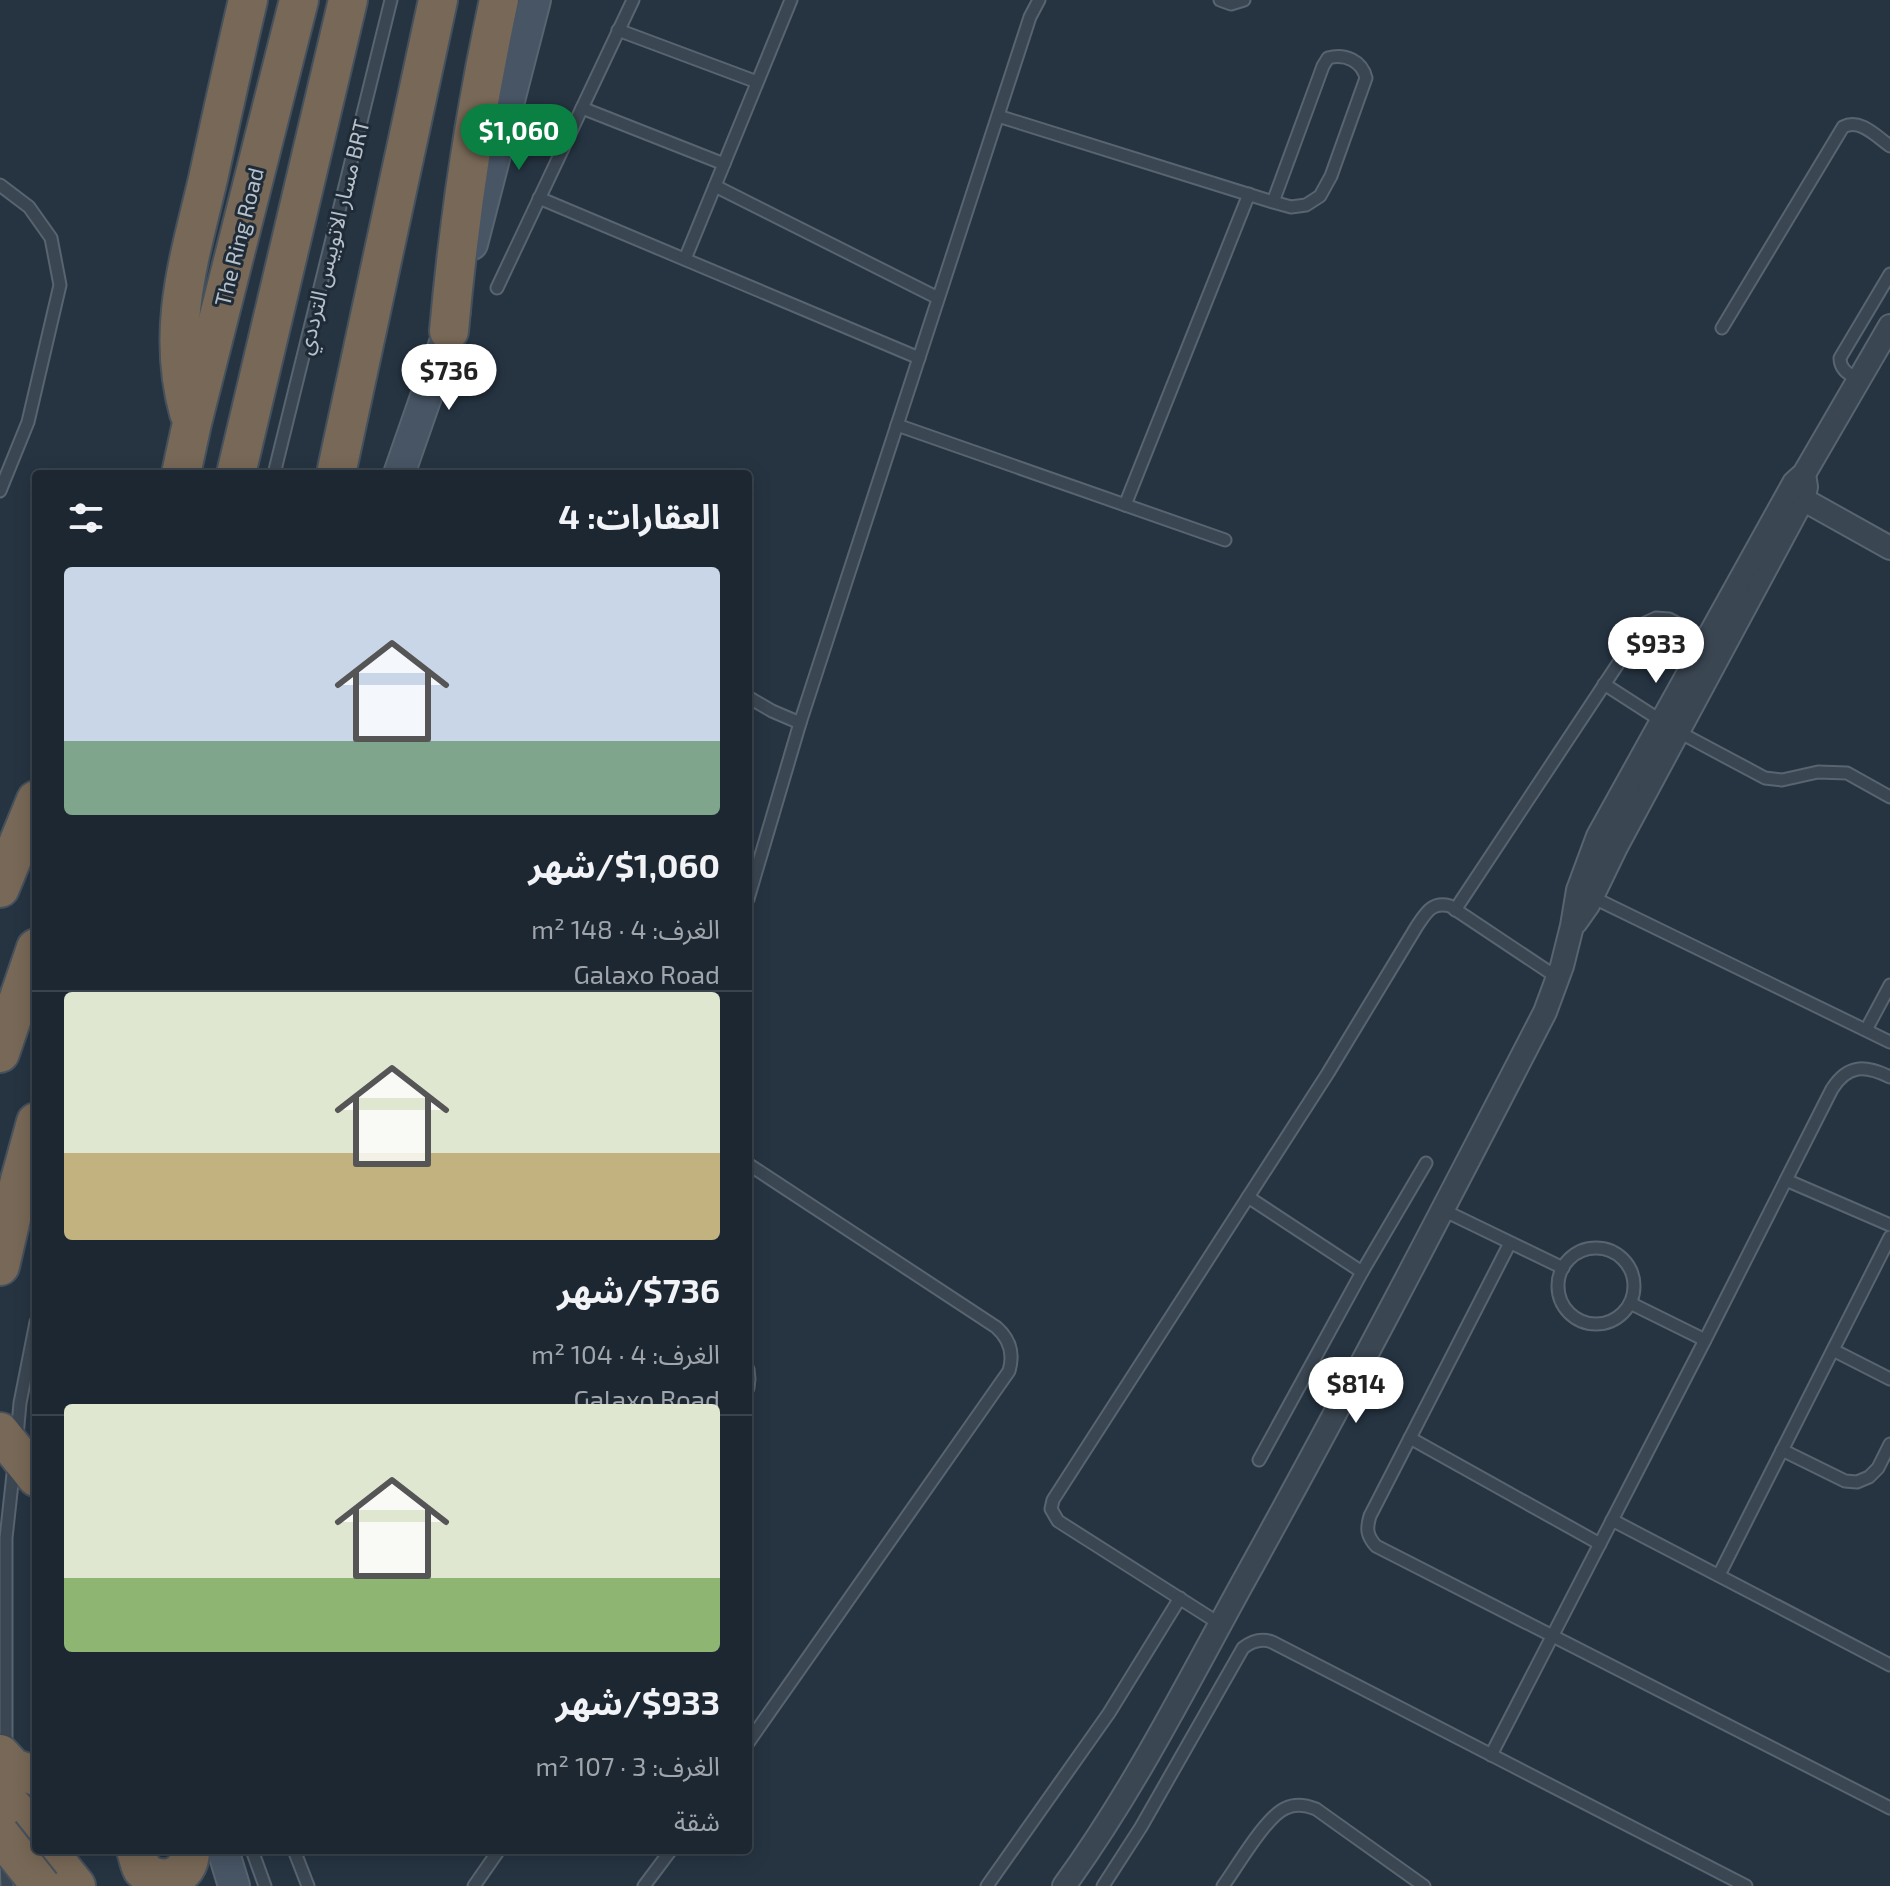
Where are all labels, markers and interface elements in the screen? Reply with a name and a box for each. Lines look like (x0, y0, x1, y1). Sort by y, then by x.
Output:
pin: $1,060 (454, 104, 584, 172)
text: $1,060 (479, 114, 559, 145)
street label: مسار الاتوبيس الترددي BRT (290, 116, 379, 358)
street label: The Ring Road (208, 165, 268, 309)
pin: $736 (402, 344, 496, 412)
text: $736 (420, 354, 478, 385)
text: العقارات: 4 (558, 495, 720, 536)
icon: filters (64, 496, 108, 540)
pin: $933 (1609, 617, 1703, 685)
icon: home (320, 619, 464, 763)
text: $933 (1626, 627, 1686, 658)
text: $1,060/شهر (529, 844, 720, 885)
text: الغرف: 4 · 148 m² (531, 913, 720, 944)
text: Galaxo Road (574, 958, 720, 989)
icon: home (320, 1044, 464, 1188)
text: $736/شهر (557, 1269, 720, 1310)
text: الغرف: 4 · 104 m² (531, 1338, 720, 1369)
pin: $814 (1309, 1357, 1403, 1425)
text: $814 (1326, 1367, 1386, 1398)
text: Galaxo Road (574, 1383, 720, 1414)
icon: home (320, 1456, 464, 1600)
text: $933/شهر (556, 1681, 720, 1722)
text: الغرف: 3 · 107 m² (536, 1750, 720, 1781)
text: شقة (674, 1805, 720, 1836)

